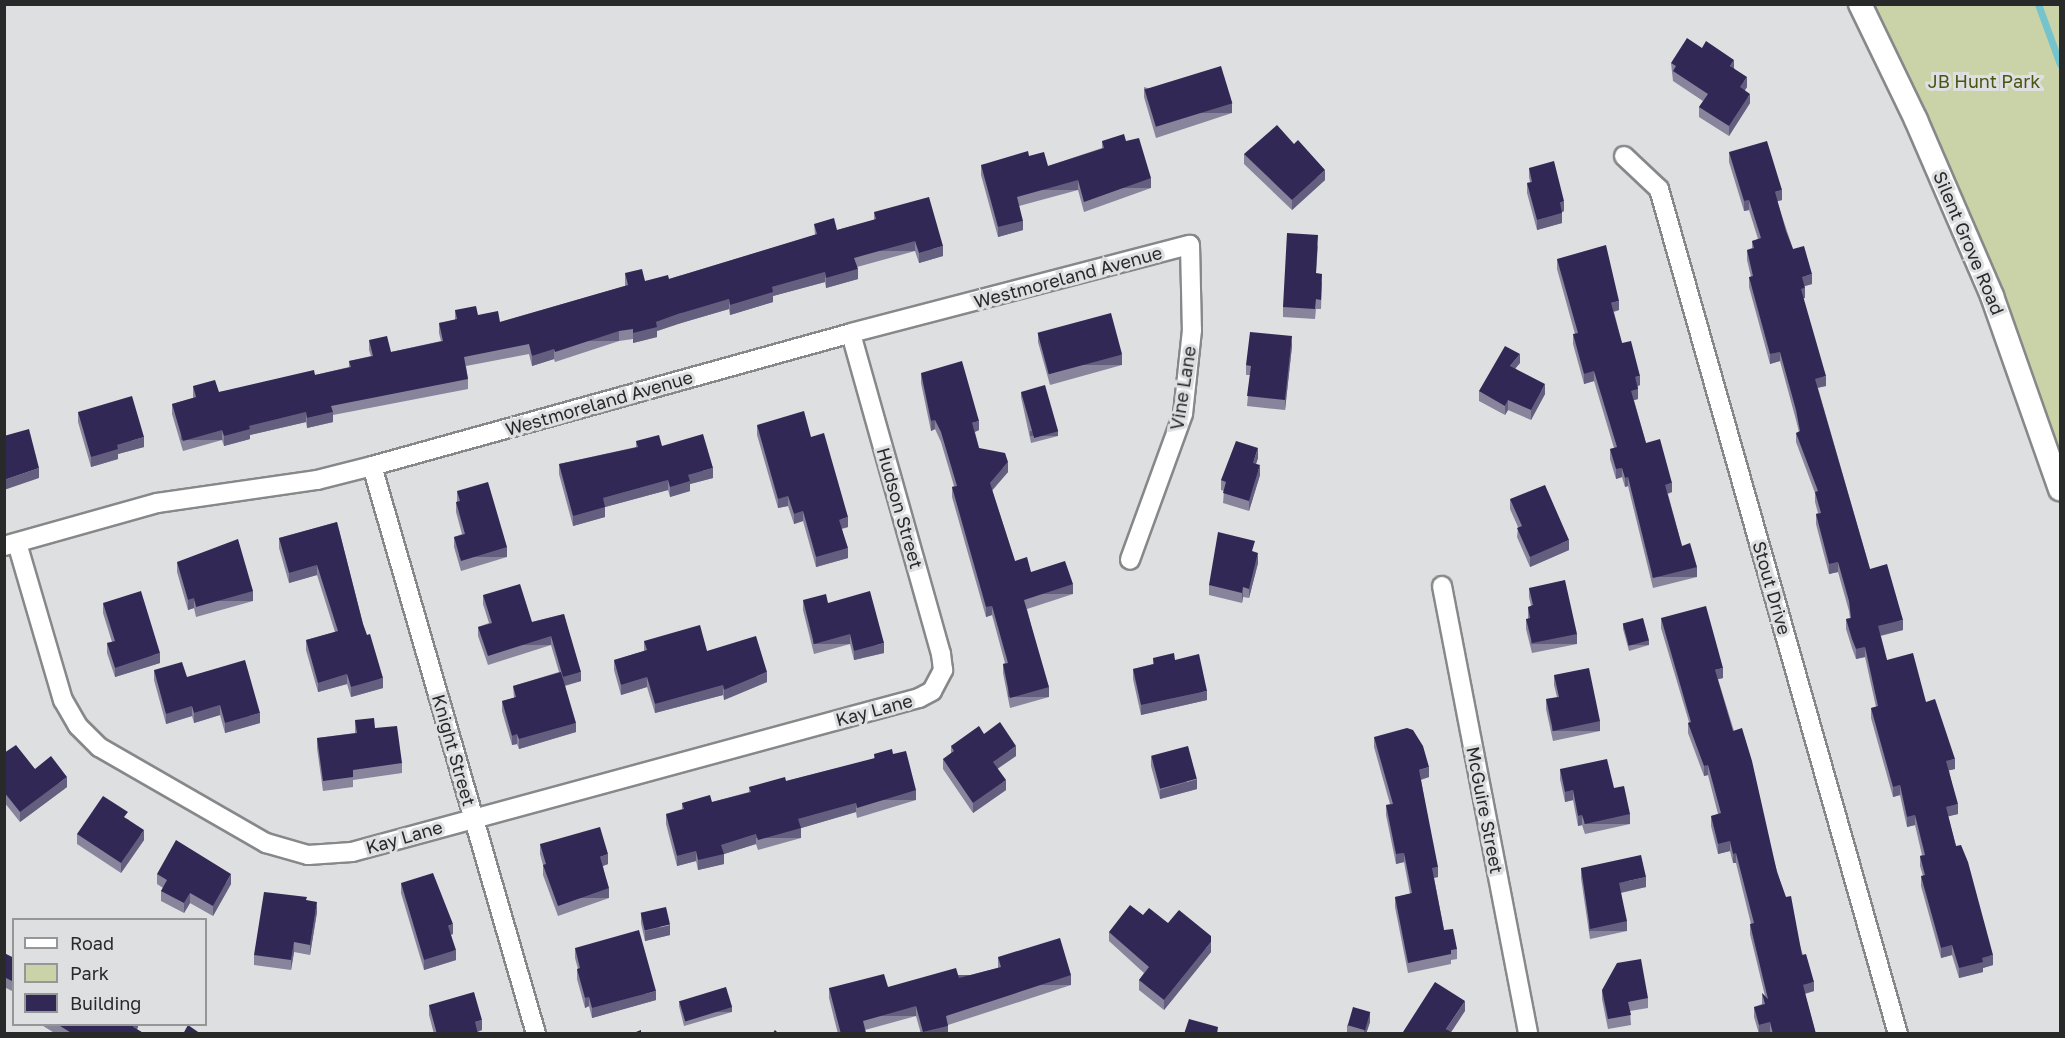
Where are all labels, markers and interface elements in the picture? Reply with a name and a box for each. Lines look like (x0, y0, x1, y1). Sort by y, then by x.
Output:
park label: JB Hunt Park (1928, 70, 2040, 92)
street label: Silent Grove Road (1929, 168, 2009, 318)
street label: Westmoreland Avenue (972, 241, 1164, 313)
street label: Vine Lane (1166, 344, 1200, 432)
street label: Westmoreland Avenue (503, 366, 695, 440)
street label: Hudson Street (872, 445, 928, 571)
street label: Stout Drive (1748, 539, 1796, 637)
street label: Kay Lane (833, 689, 915, 731)
street label: Knight Street (428, 692, 480, 808)
street label: McGuire Street (1462, 745, 1508, 875)
street label: Kay Lane (363, 816, 445, 858)
legend (12, 918, 207, 1026)
text: Road (70, 932, 114, 954)
text: Park (70, 962, 109, 984)
text: Building (70, 992, 141, 1014)

